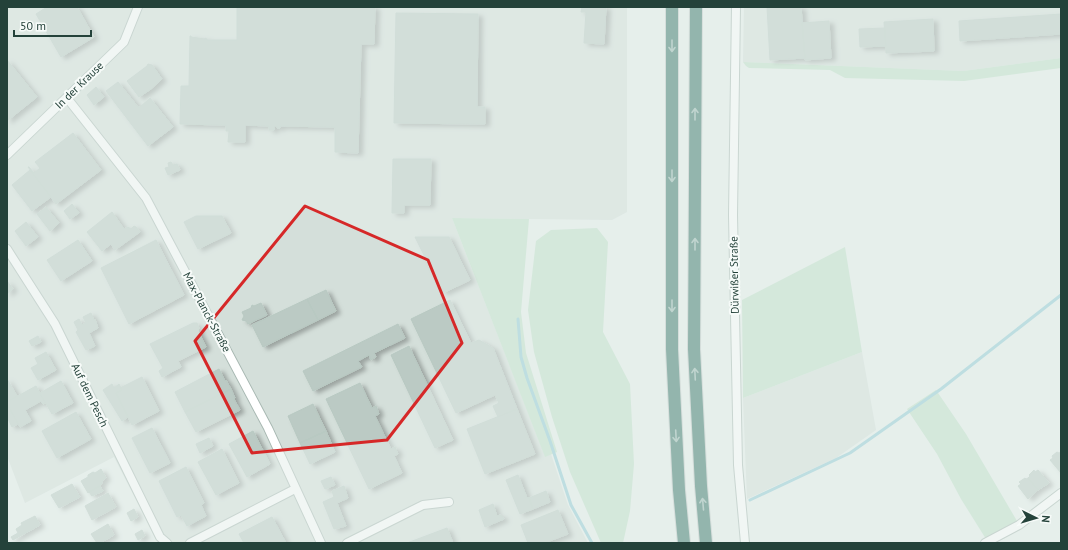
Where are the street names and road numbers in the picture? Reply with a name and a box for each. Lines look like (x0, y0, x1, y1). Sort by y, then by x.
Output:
street label: In der Krause (52, 58, 106, 112)
street label: Dürwißer Straße (726, 236, 742, 314)
street label: Max-Planck-Straße (180, 270, 234, 355)
street label: Auf dem Pesch (69, 361, 111, 429)

